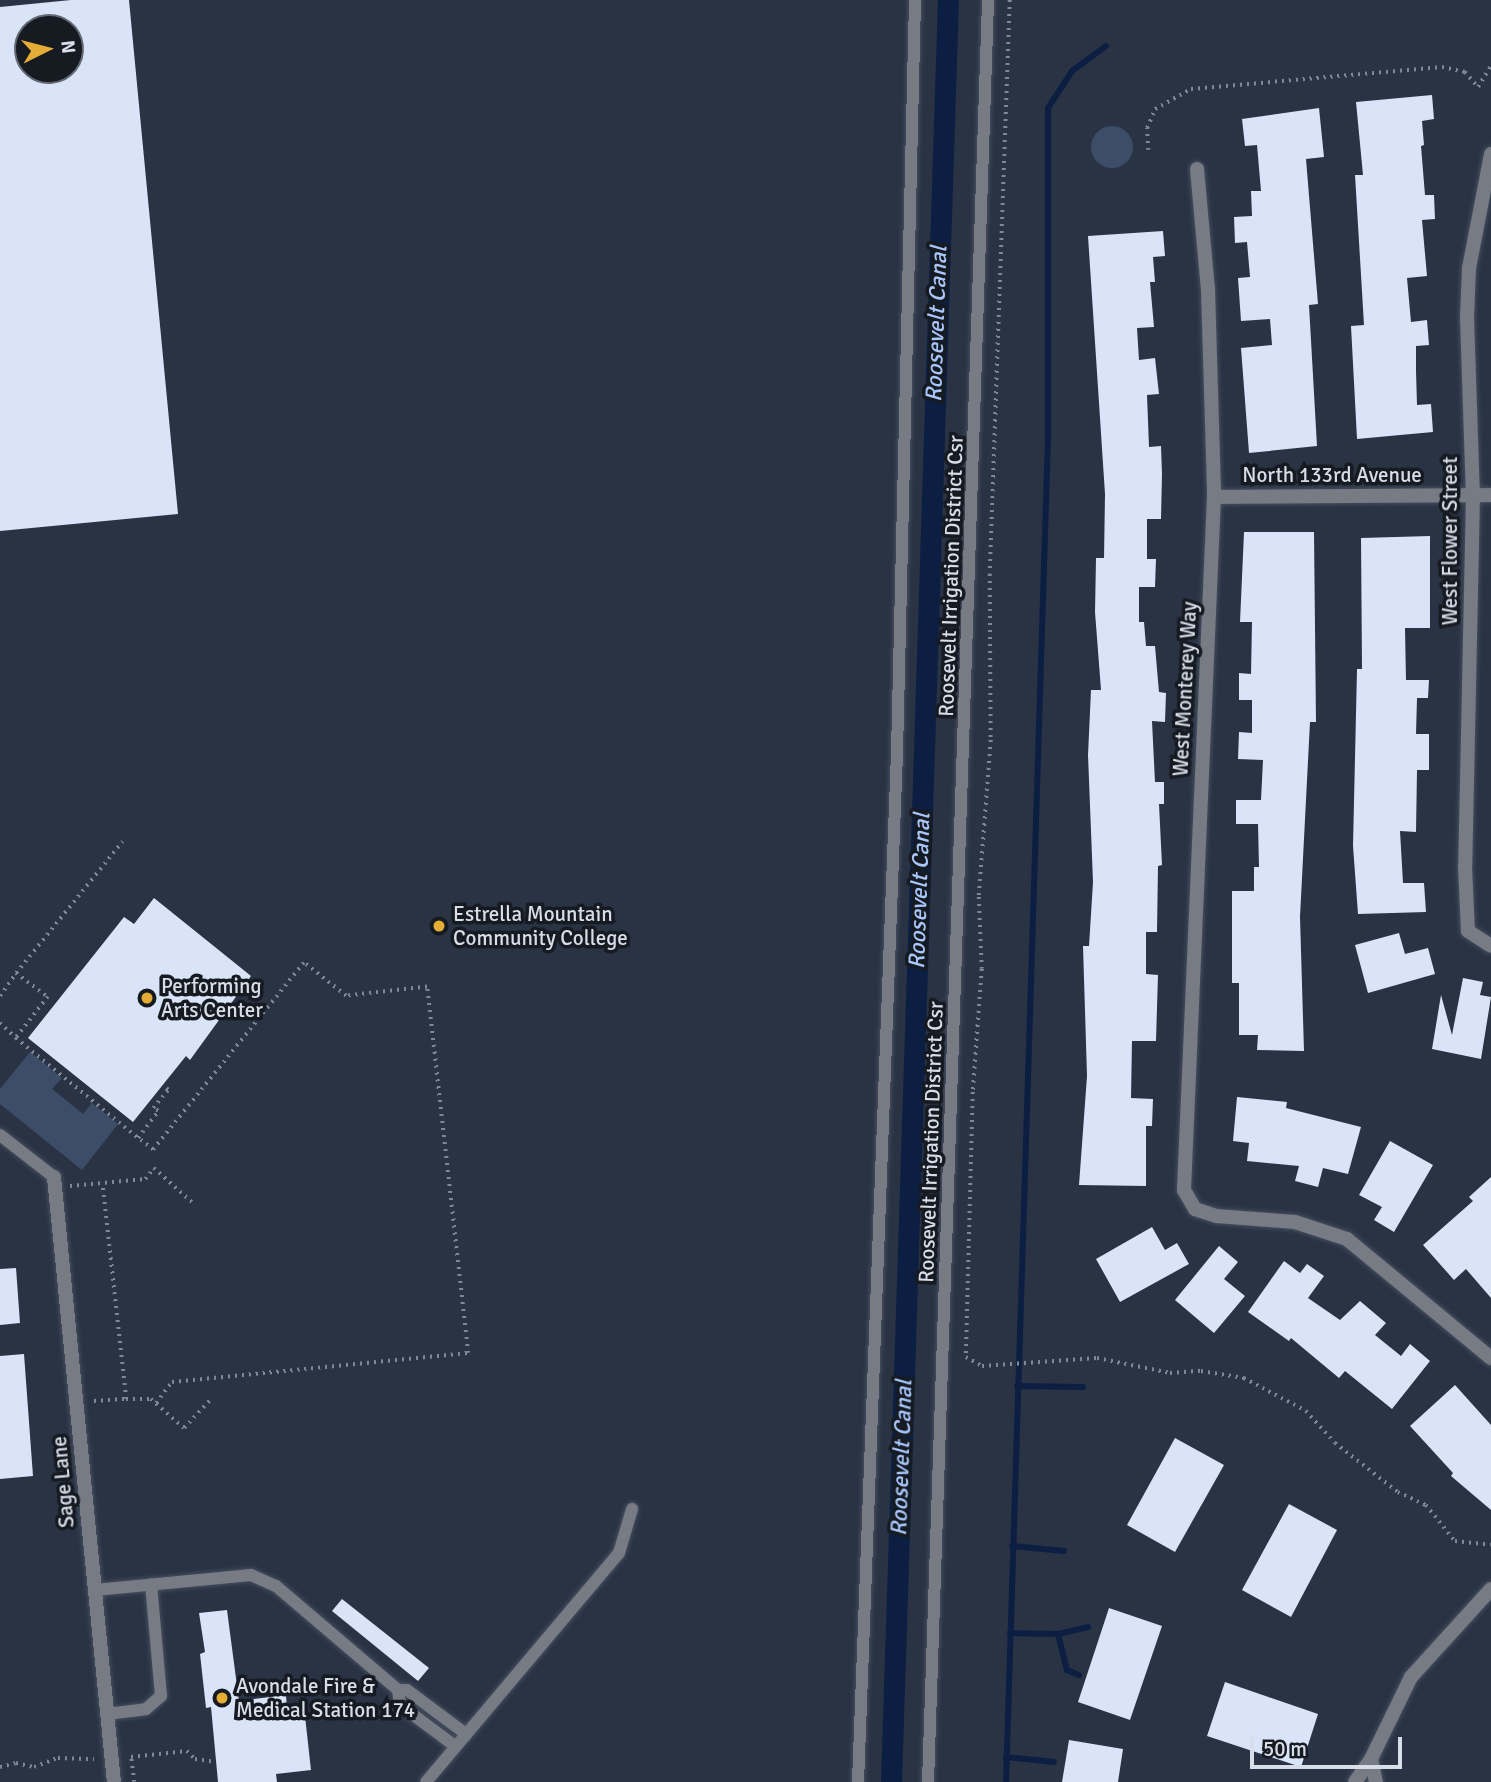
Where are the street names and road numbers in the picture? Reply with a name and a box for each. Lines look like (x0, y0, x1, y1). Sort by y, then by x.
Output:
street label: Roosevelt Irrigation District Csr (933, 435, 969, 717)
street label: West Flower Street (1437, 457, 1463, 625)
street label: North 133rd Avenue (1242, 462, 1422, 488)
street label: West Monterey Way (1168, 601, 1202, 777)
street label: Roosevelt Irrigation District Csr (913, 1001, 949, 1283)
street label: Sage Lane (46, 1435, 80, 1529)

